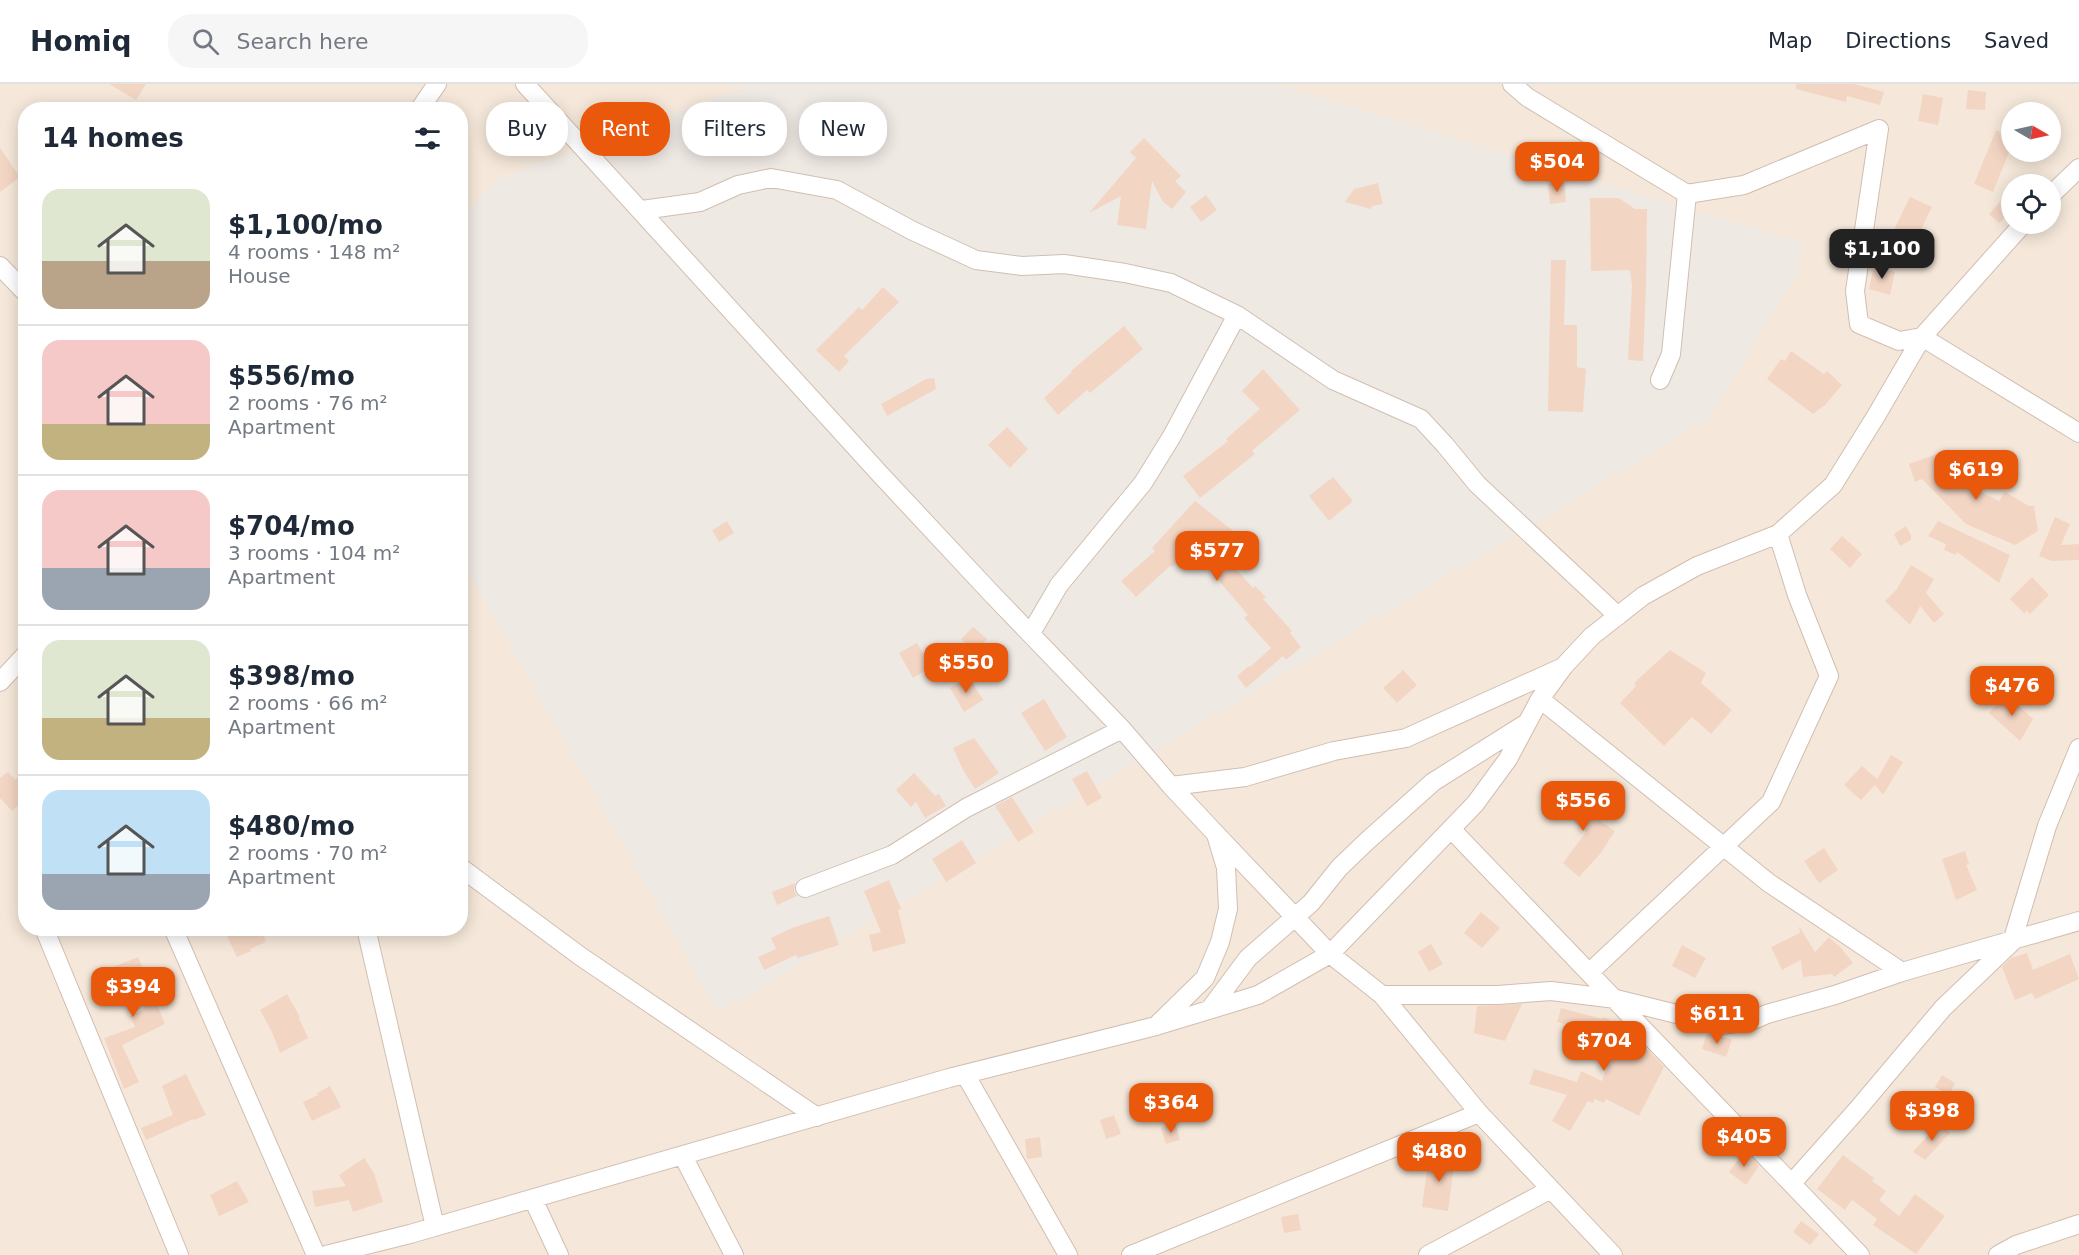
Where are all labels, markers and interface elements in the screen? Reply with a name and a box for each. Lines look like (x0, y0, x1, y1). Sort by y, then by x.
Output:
search box (168, 14, 588, 68)
text: Homiq (30, 25, 132, 58)
icon: search (189, 25, 222, 58)
text: Search here (237, 29, 369, 54)
text: Map (1768, 29, 1812, 53)
text: Directions (1845, 29, 1951, 53)
text: Saved (1984, 29, 2049, 53)
chip: Buy (486, 102, 568, 156)
chip: Rent (580, 102, 670, 156)
chip: Filters (682, 102, 787, 156)
chip: New (799, 102, 887, 156)
north arrow (2001, 102, 2061, 162)
map controls (2001, 102, 2061, 234)
icon: filters (411, 122, 444, 155)
text: 14 homes (42, 123, 184, 153)
pin: $504 (1521, 142, 1593, 193)
text: $504 (1529, 149, 1585, 173)
button: locate (2001, 174, 2061, 234)
text: $1,100/mo (228, 210, 383, 240)
icon: home (90, 213, 162, 285)
pin: $1,100 (1833, 229, 1931, 280)
text: $1,100 (1843, 236, 1921, 260)
text: 4 rooms · 148 m² (228, 240, 400, 264)
text: House (228, 264, 291, 288)
text: $556/mo (228, 361, 355, 391)
icon: home (90, 364, 162, 436)
text: 2 rooms · 76 m² (228, 391, 388, 415)
text: Apartment (228, 415, 335, 439)
pin: $619 (1940, 450, 2012, 501)
text: $619 (1948, 457, 2004, 481)
text: $704/mo (228, 511, 355, 541)
icon: home (90, 514, 162, 586)
pin: $577 (1181, 531, 1253, 582)
text: $577 (1189, 538, 1245, 562)
text: 3 rooms · 104 m² (228, 541, 400, 565)
text: Apartment (228, 565, 335, 589)
pin: $550 (930, 643, 1002, 694)
text: $550 (938, 650, 994, 674)
text: $398/mo (228, 661, 355, 691)
icon: home (90, 664, 162, 736)
pin: $476 (1976, 666, 2048, 717)
text: $476 (1984, 673, 2040, 697)
text: 2 rooms · 66 m² (228, 691, 388, 715)
text: Apartment (228, 715, 335, 739)
pin: $556 (1547, 781, 1619, 832)
text: $556 (1555, 788, 1611, 812)
text: $480/mo (228, 811, 355, 841)
icon: home (90, 814, 162, 886)
text: 2 rooms · 70 m² (228, 841, 388, 865)
text: Apartment (228, 865, 335, 889)
pin: $394 (97, 967, 169, 1018)
text: $394 (105, 974, 161, 998)
pin: $611 (1681, 994, 1753, 1045)
text: $611 (1689, 1001, 1745, 1025)
pin: $704 (1568, 1021, 1640, 1072)
text: $704 (1576, 1028, 1632, 1052)
pin: $364 (1135, 1083, 1207, 1134)
text: $364 (1143, 1090, 1199, 1114)
pin: $398 (1896, 1091, 1968, 1142)
text: $398 (1904, 1098, 1960, 1122)
pin: $405 (1708, 1117, 1780, 1168)
text: $405 (1716, 1124, 1772, 1148)
pin: $480 (1403, 1132, 1475, 1183)
text: $480 (1411, 1139, 1467, 1163)

